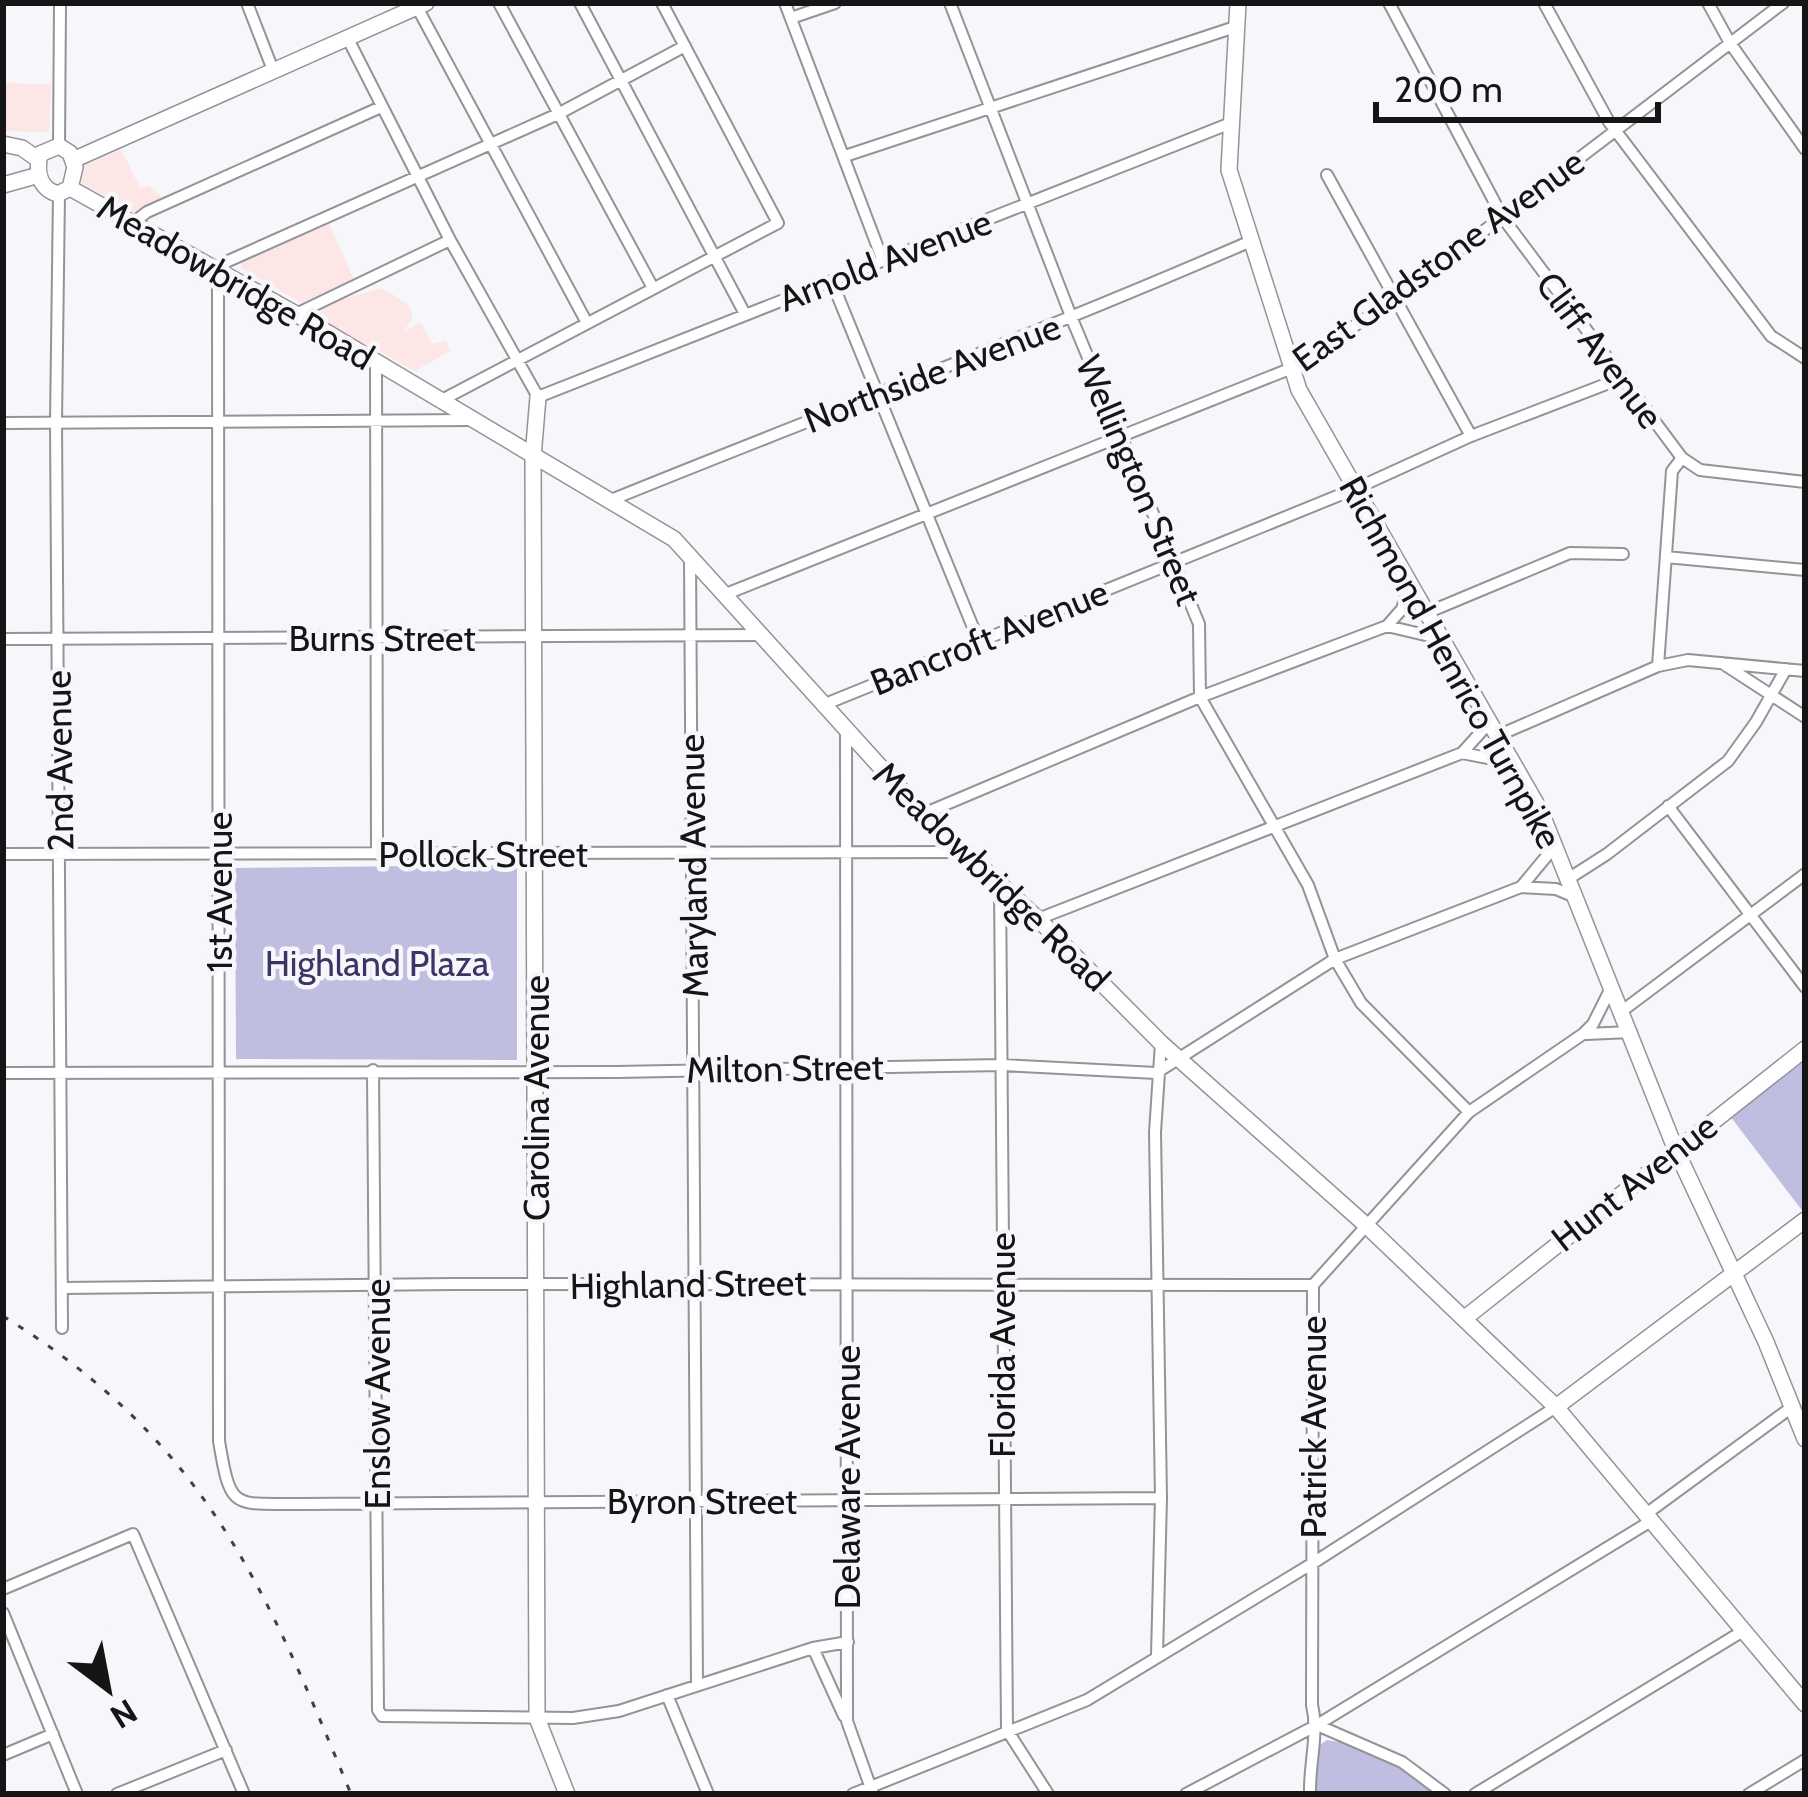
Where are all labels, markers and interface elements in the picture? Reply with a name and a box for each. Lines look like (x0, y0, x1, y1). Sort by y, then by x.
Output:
scale bar (1376, 48, 1658, 122)
text: 200 m (1394, 67, 1503, 111)
street label: East Gladstone Avenue (1284, 139, 1592, 381)
street label: Meadowbridge Road (90, 185, 382, 379)
street label: Arnold Avenue (773, 199, 997, 321)
street label: Cliff Avenue (1527, 263, 1673, 437)
street label: Northside Avenue (798, 304, 1066, 442)
street label: Wellington Street (1067, 349, 1211, 611)
street label: Richmond Henrico Turnpike (1330, 468, 1572, 856)
street label: Bancroft Avenue (864, 569, 1114, 705)
street label: Burns Street (288, 616, 476, 660)
street label: 2nd Avenue (35, 670, 83, 852)
street label: Maryland Avenue (669, 734, 717, 998)
street label: Meadowbridge Road (865, 752, 1119, 1000)
street label: 1st Avenue (197, 811, 241, 973)
street label: Pollock Street (378, 832, 588, 876)
park label: Highland Plaza (265, 941, 489, 985)
street label: Carolina Avenue (514, 975, 558, 1221)
street label: Milton Street (686, 1044, 884, 1092)
street label: Hunt Avenue (1542, 1104, 1726, 1260)
street label: Florida Avenue (980, 1232, 1024, 1458)
street label: Highland Street (569, 1260, 807, 1308)
street label: Enslow Avenue (355, 1279, 399, 1509)
street label: Patrick Avenue (1291, 1316, 1335, 1538)
street label: Delaware Avenue (825, 1345, 869, 1609)
street label: Byron Street (607, 1479, 797, 1523)
north arrow (48, 1629, 168, 1749)
text: N (103, 1691, 144, 1738)

